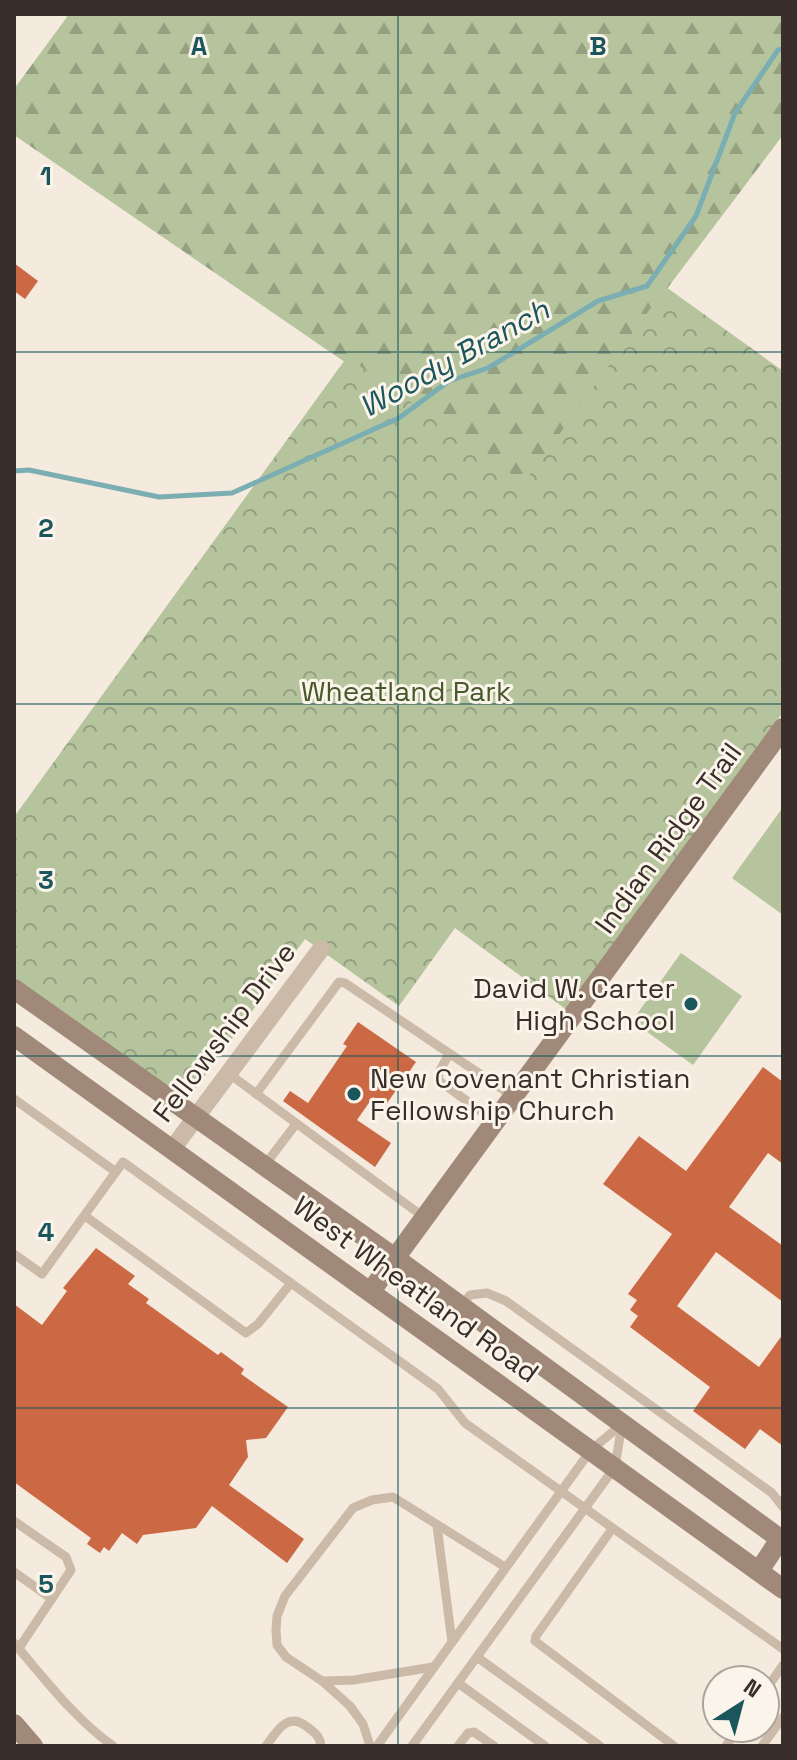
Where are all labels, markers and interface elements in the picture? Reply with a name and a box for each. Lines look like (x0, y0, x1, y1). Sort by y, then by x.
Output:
text: A (191, 29, 208, 63)
text: B (589, 29, 607, 63)
text: 1 (40, 159, 52, 193)
water label: Woody Branch (352, 290, 556, 426)
text: 2 (38, 511, 54, 545)
park label: Wheatland Park (301, 673, 511, 709)
street label: Indian Ridge Trail (587, 736, 749, 940)
text: 3 (38, 863, 54, 897)
street label: Fellowship Drive (145, 935, 303, 1129)
place label: David W. Carter High School (473, 970, 675, 1038)
marker: David W. Carter High School (682, 995, 700, 1013)
place label: New Covenant Christian Fellowship Church (370, 1060, 690, 1128)
marker: New Covenant Christian Fellowship Church (345, 1085, 363, 1103)
street label: West Wheatland Road (286, 1188, 546, 1390)
text: 4 (38, 1215, 54, 1249)
text: 5 (38, 1567, 54, 1601)
north arrow (701, 1664, 781, 1744)
text: N (739, 1672, 767, 1703)

